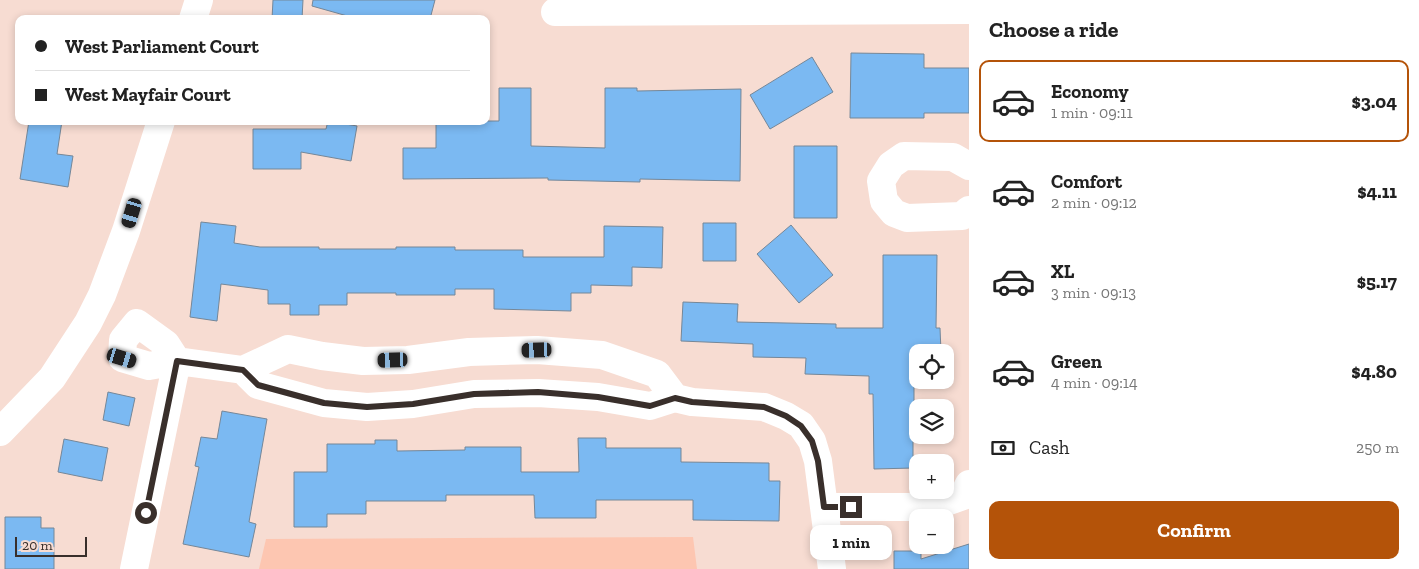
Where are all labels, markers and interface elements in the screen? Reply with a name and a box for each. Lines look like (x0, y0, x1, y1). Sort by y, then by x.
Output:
text: Choose a ride (989, 16, 1119, 43)
text: West Parliament Court (65, 35, 259, 58)
icon: car (991, 79, 1036, 124)
text: Economy (1051, 80, 1129, 103)
text: West Mayfair Court (65, 83, 231, 106)
text: $3.04 (1351, 90, 1397, 113)
text: 1 min · 09:11 (1051, 103, 1133, 122)
icon: car (991, 169, 1036, 214)
text: Comfort (1051, 170, 1122, 193)
text: $4.11 (1357, 180, 1397, 203)
text: 2 min · 09:12 (1051, 193, 1137, 212)
car (120, 196, 143, 230)
icon: car (991, 259, 1036, 304)
text: XL (1051, 260, 1074, 283)
text: $5.17 (1357, 270, 1397, 293)
text: 3 min · 09:13 (1051, 283, 1136, 302)
car (521, 342, 552, 358)
map controls (909, 344, 954, 554)
button: locate (909, 344, 954, 389)
car (105, 346, 138, 370)
icon: car (991, 349, 1036, 394)
text: Green (1051, 350, 1102, 373)
car (377, 352, 408, 368)
text: $4.80 (1351, 360, 1397, 383)
text: 4 min · 09:14 (1051, 373, 1138, 392)
button: layers (909, 399, 954, 444)
icon: cash (989, 434, 1017, 462)
text: Cash (1029, 436, 1069, 459)
text: 250 m (1356, 438, 1399, 457)
button: + (909, 454, 954, 499)
route end (840, 496, 862, 518)
button: Confirm (989, 501, 1399, 559)
route start (135, 502, 157, 524)
button: − (909, 509, 954, 554)
callout: 1 min (810, 524, 892, 560)
text: 1 min (832, 533, 870, 552)
scale bar (15, 534, 88, 557)
text: 20 m (22, 537, 53, 554)

